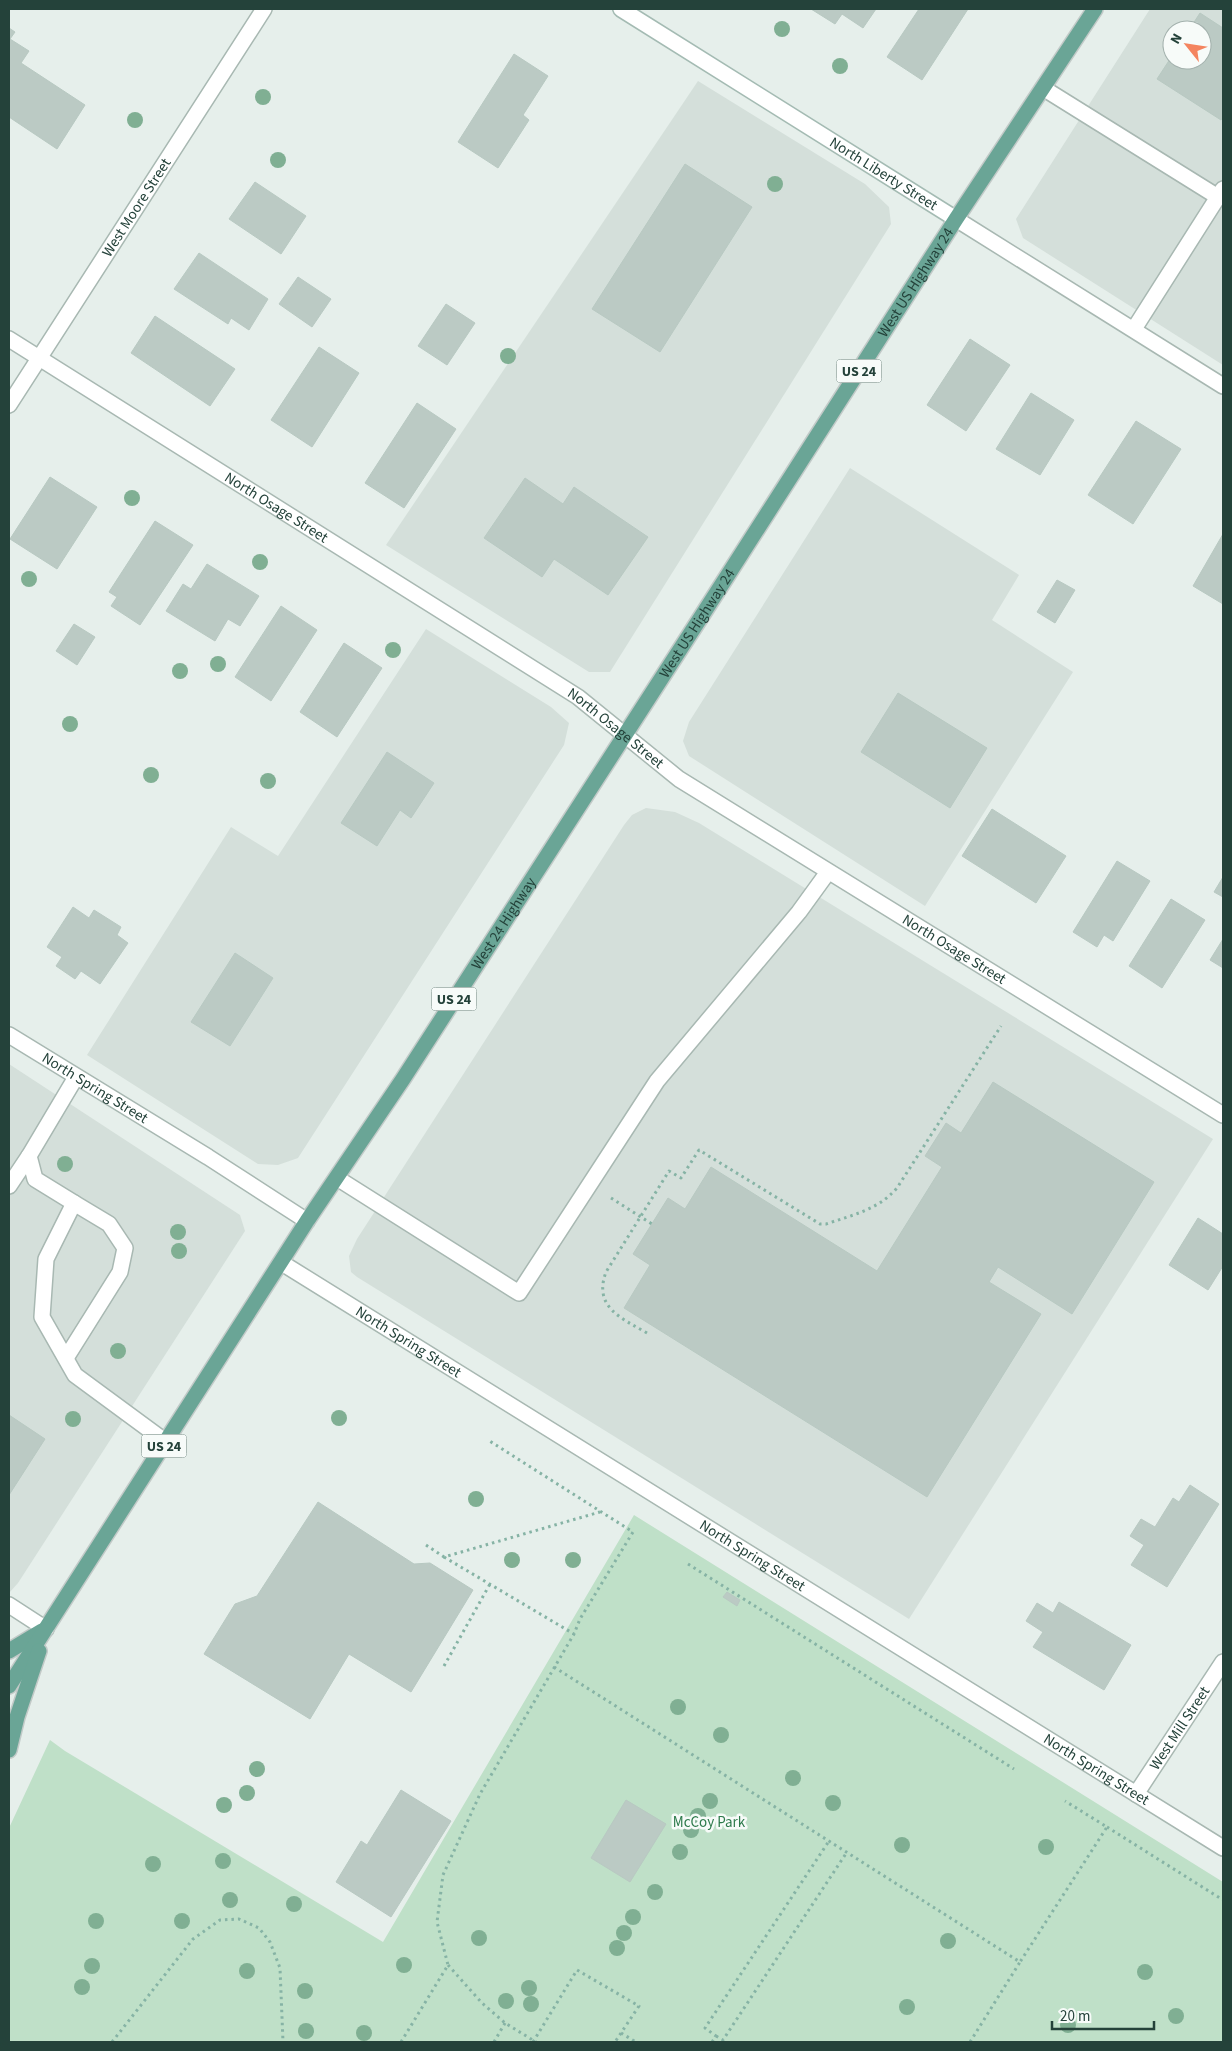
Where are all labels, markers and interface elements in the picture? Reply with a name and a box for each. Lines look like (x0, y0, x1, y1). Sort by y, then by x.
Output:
north arrow (1162, 20, 1212, 70)
text: N (1166, 30, 1188, 48)
street label: North Liberty Street (825, 132, 942, 216)
street label: West Moore Street (97, 154, 176, 261)
street label: West US Highway 24 (873, 223, 959, 341)
road number: US 24 (836, 360, 882, 382)
street label: North Osage Street (220, 467, 332, 548)
street label: West US Highway 24 (654, 564, 741, 682)
street label: North Osage Street (563, 683, 668, 774)
street label: West 24 Highway (466, 873, 541, 974)
street label: North Osage Street (898, 909, 1010, 990)
road number: US 24 (432, 988, 476, 1011)
street label: North Spring Street (38, 1048, 152, 1129)
street label: North Spring Street (351, 1301, 465, 1383)
road number: US 24 (142, 1434, 186, 1458)
street label: North Spring Street (695, 1515, 809, 1597)
street label: West Mill Street (1145, 1682, 1215, 1774)
street label: North Spring Street (1039, 1729, 1153, 1811)
park label: McCoy Park (673, 1812, 746, 1833)
scale bar (1052, 1998, 1154, 2030)
text: 20 m (1060, 2006, 1090, 2027)

